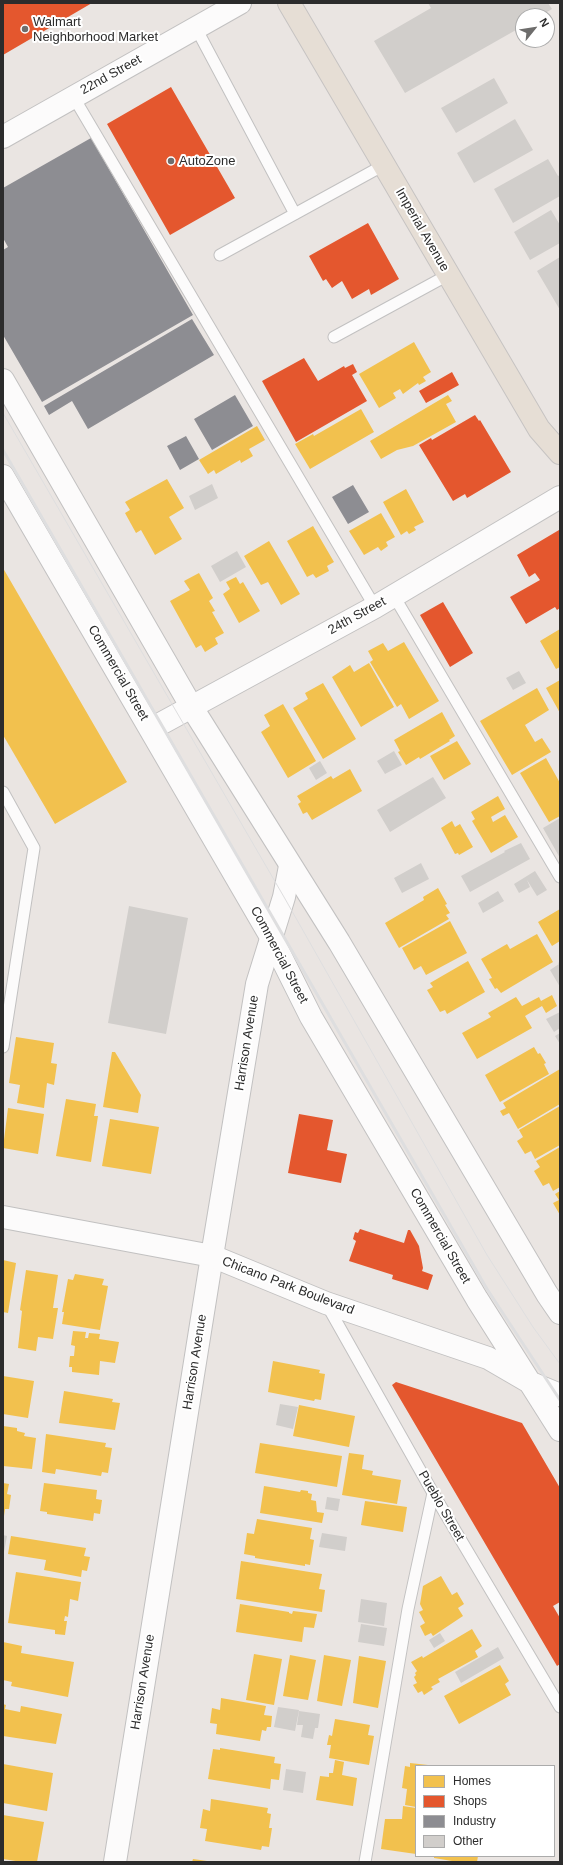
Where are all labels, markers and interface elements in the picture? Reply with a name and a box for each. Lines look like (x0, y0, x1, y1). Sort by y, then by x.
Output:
north arrow (515, 8, 555, 48)
place label: Walmart Neighborhood Market (33, 14, 158, 45)
text: N (537, 16, 552, 29)
marker: Walmart Neighborhood Market (20, 24, 30, 34)
street label: 22nd Street (78, 52, 144, 98)
place label: AutoZone (179, 153, 235, 169)
marker: AutoZone (166, 156, 176, 166)
street label: Imperial Avenue (392, 186, 452, 274)
street label: 24th Street (325, 594, 389, 638)
street label: Commercial Street (84, 622, 152, 724)
street label: Commercial Street (247, 904, 311, 1006)
street label: Harrison Avenue (232, 994, 262, 1092)
street label: Commercial Street (406, 1185, 474, 1287)
street label: Chicano Park Boulevard (220, 1254, 356, 1318)
street label: Harrison Avenue (180, 1313, 210, 1411)
street label: Pueblo Street (415, 1468, 467, 1544)
street label: Harrison Avenue (128, 1633, 158, 1731)
legend (415, 1765, 555, 1857)
text: Homes (453, 1774, 491, 1788)
text: Shops (453, 1794, 487, 1808)
text: Industry (453, 1814, 496, 1828)
text: Other (453, 1834, 483, 1848)

